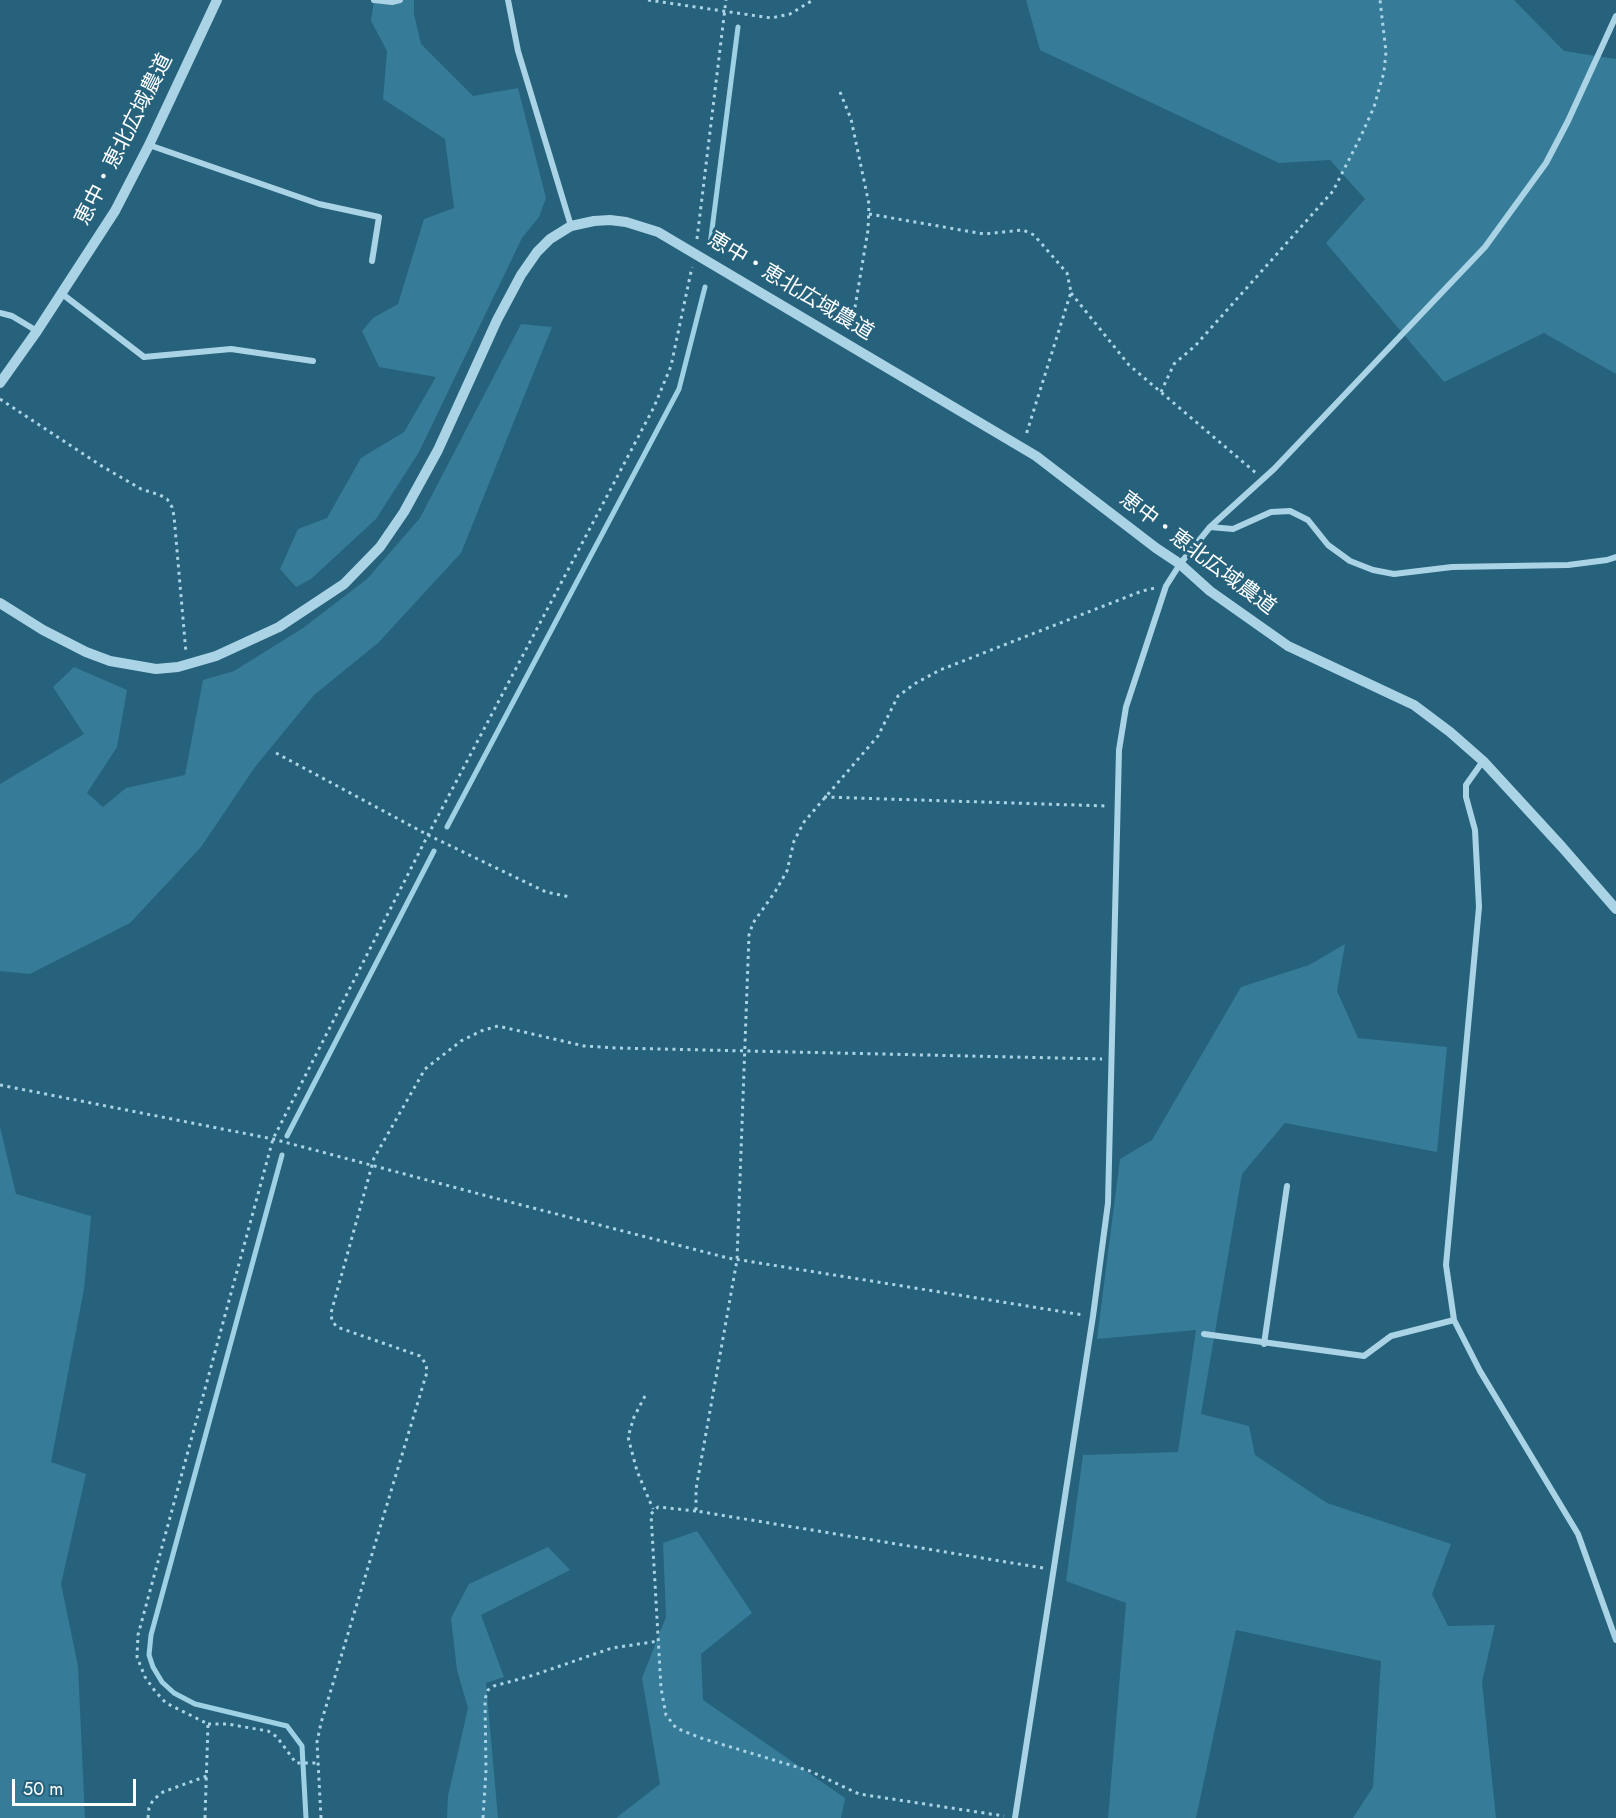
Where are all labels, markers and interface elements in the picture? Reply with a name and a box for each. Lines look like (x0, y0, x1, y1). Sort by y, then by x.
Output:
street label: 恵中・恵北広域農道 (71, 50, 179, 230)
street label: 恵中・恵北広域農道 (703, 228, 877, 346)
street label: 恵中・恵北広域農道 (1114, 487, 1280, 621)
scale bar (15, 1767, 140, 1805)
text: 50 m (23, 1776, 63, 1802)

